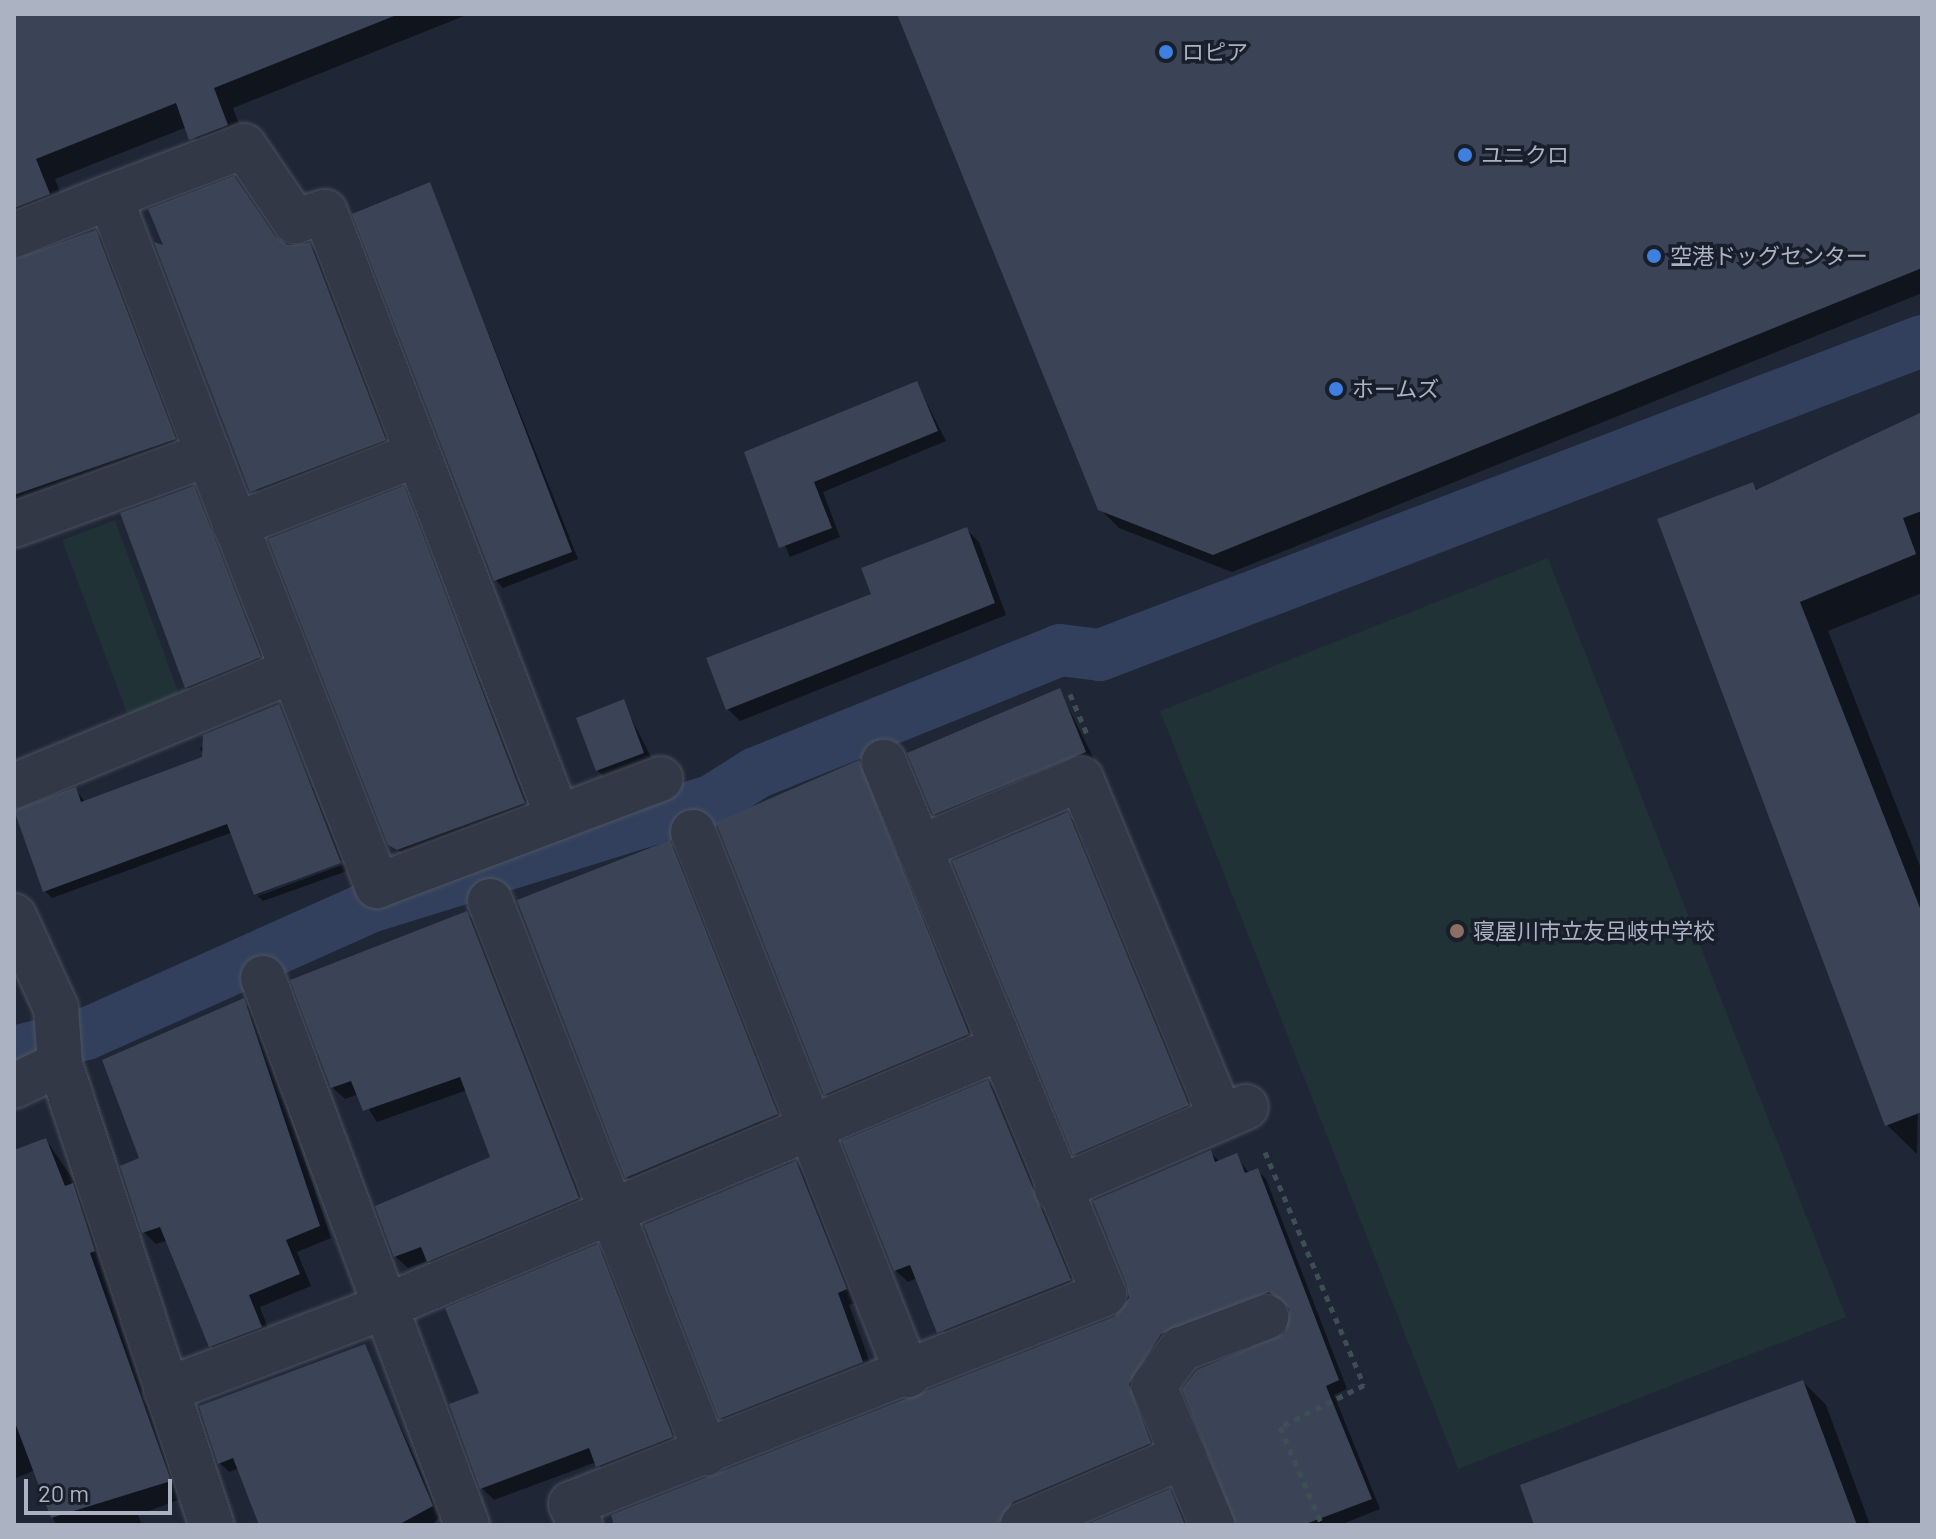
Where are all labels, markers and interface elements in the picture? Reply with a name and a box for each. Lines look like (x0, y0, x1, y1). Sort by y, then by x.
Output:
place label: ロピア (1182, 39, 1248, 65)
marker: ロピア (1157, 43, 1175, 61)
place label: ユニクロ (1481, 142, 1569, 168)
marker: ユニクロ (1456, 146, 1474, 164)
place label: 空港ドッグセンター (1670, 243, 1868, 269)
marker: 空港ドッグセンター (1645, 247, 1663, 265)
place label: ホームズ (1352, 376, 1440, 402)
marker: ホームズ (1327, 380, 1345, 398)
place label: 寝屋川市立友呂岐中学校 (1473, 918, 1715, 944)
marker: 寝屋川市立友呂岐中学校 (1448, 922, 1466, 940)
scale bar (28, 1463, 176, 1513)
text: 20 m (38, 1478, 89, 1507)

